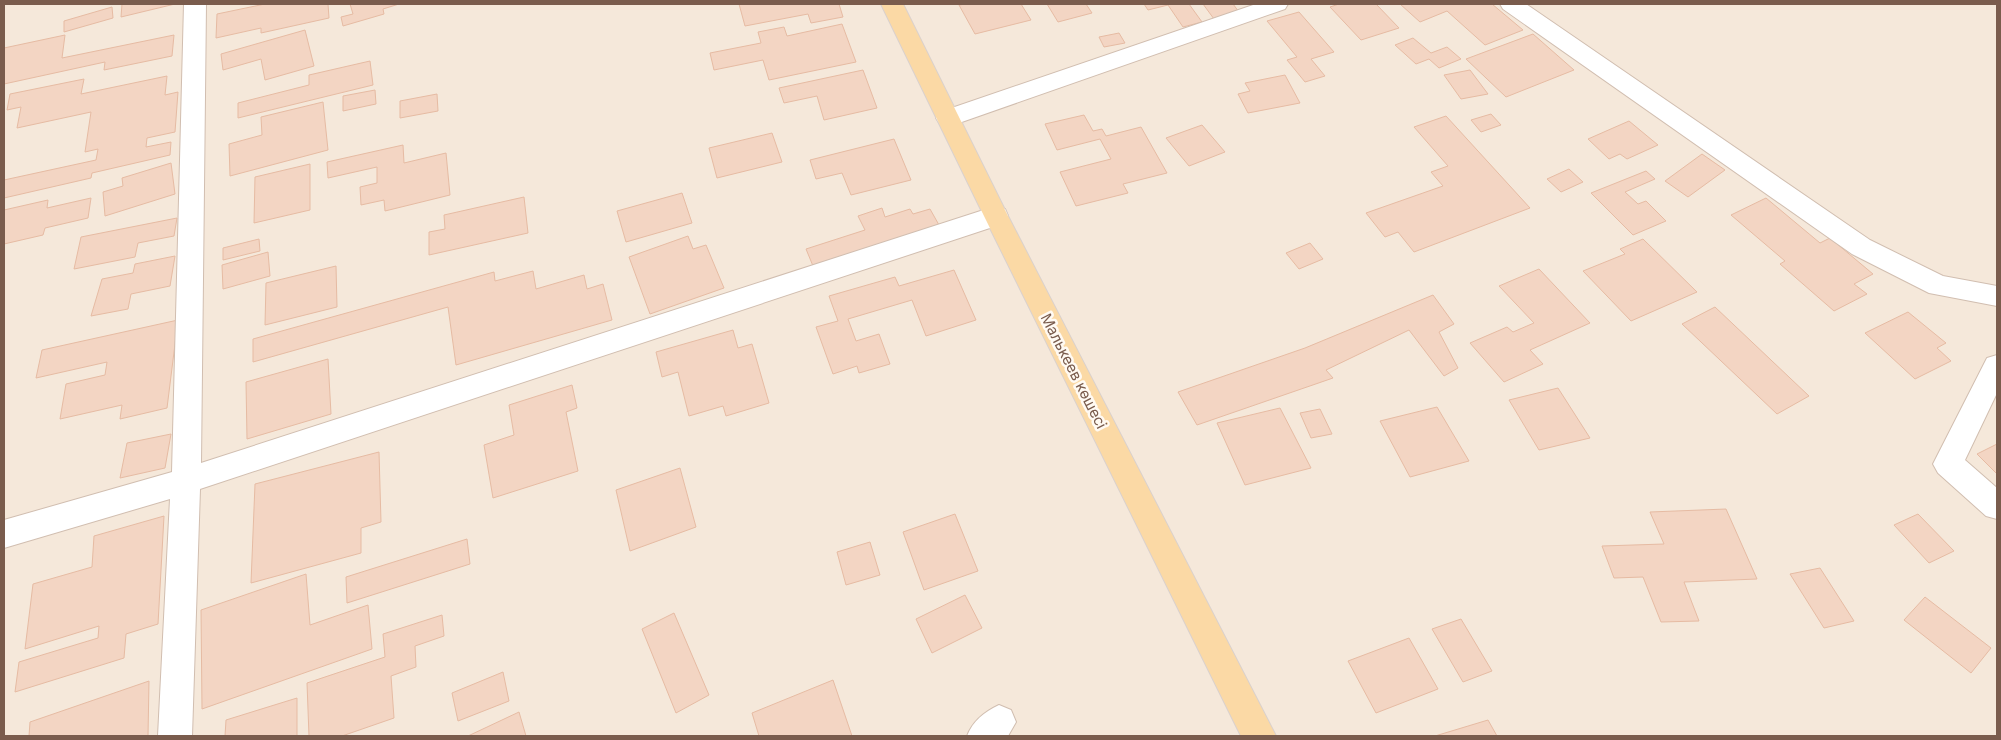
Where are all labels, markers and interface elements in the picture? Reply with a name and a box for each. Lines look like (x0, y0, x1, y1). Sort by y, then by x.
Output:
street label: Малькеев көшесі (1037, 310, 1111, 432)

